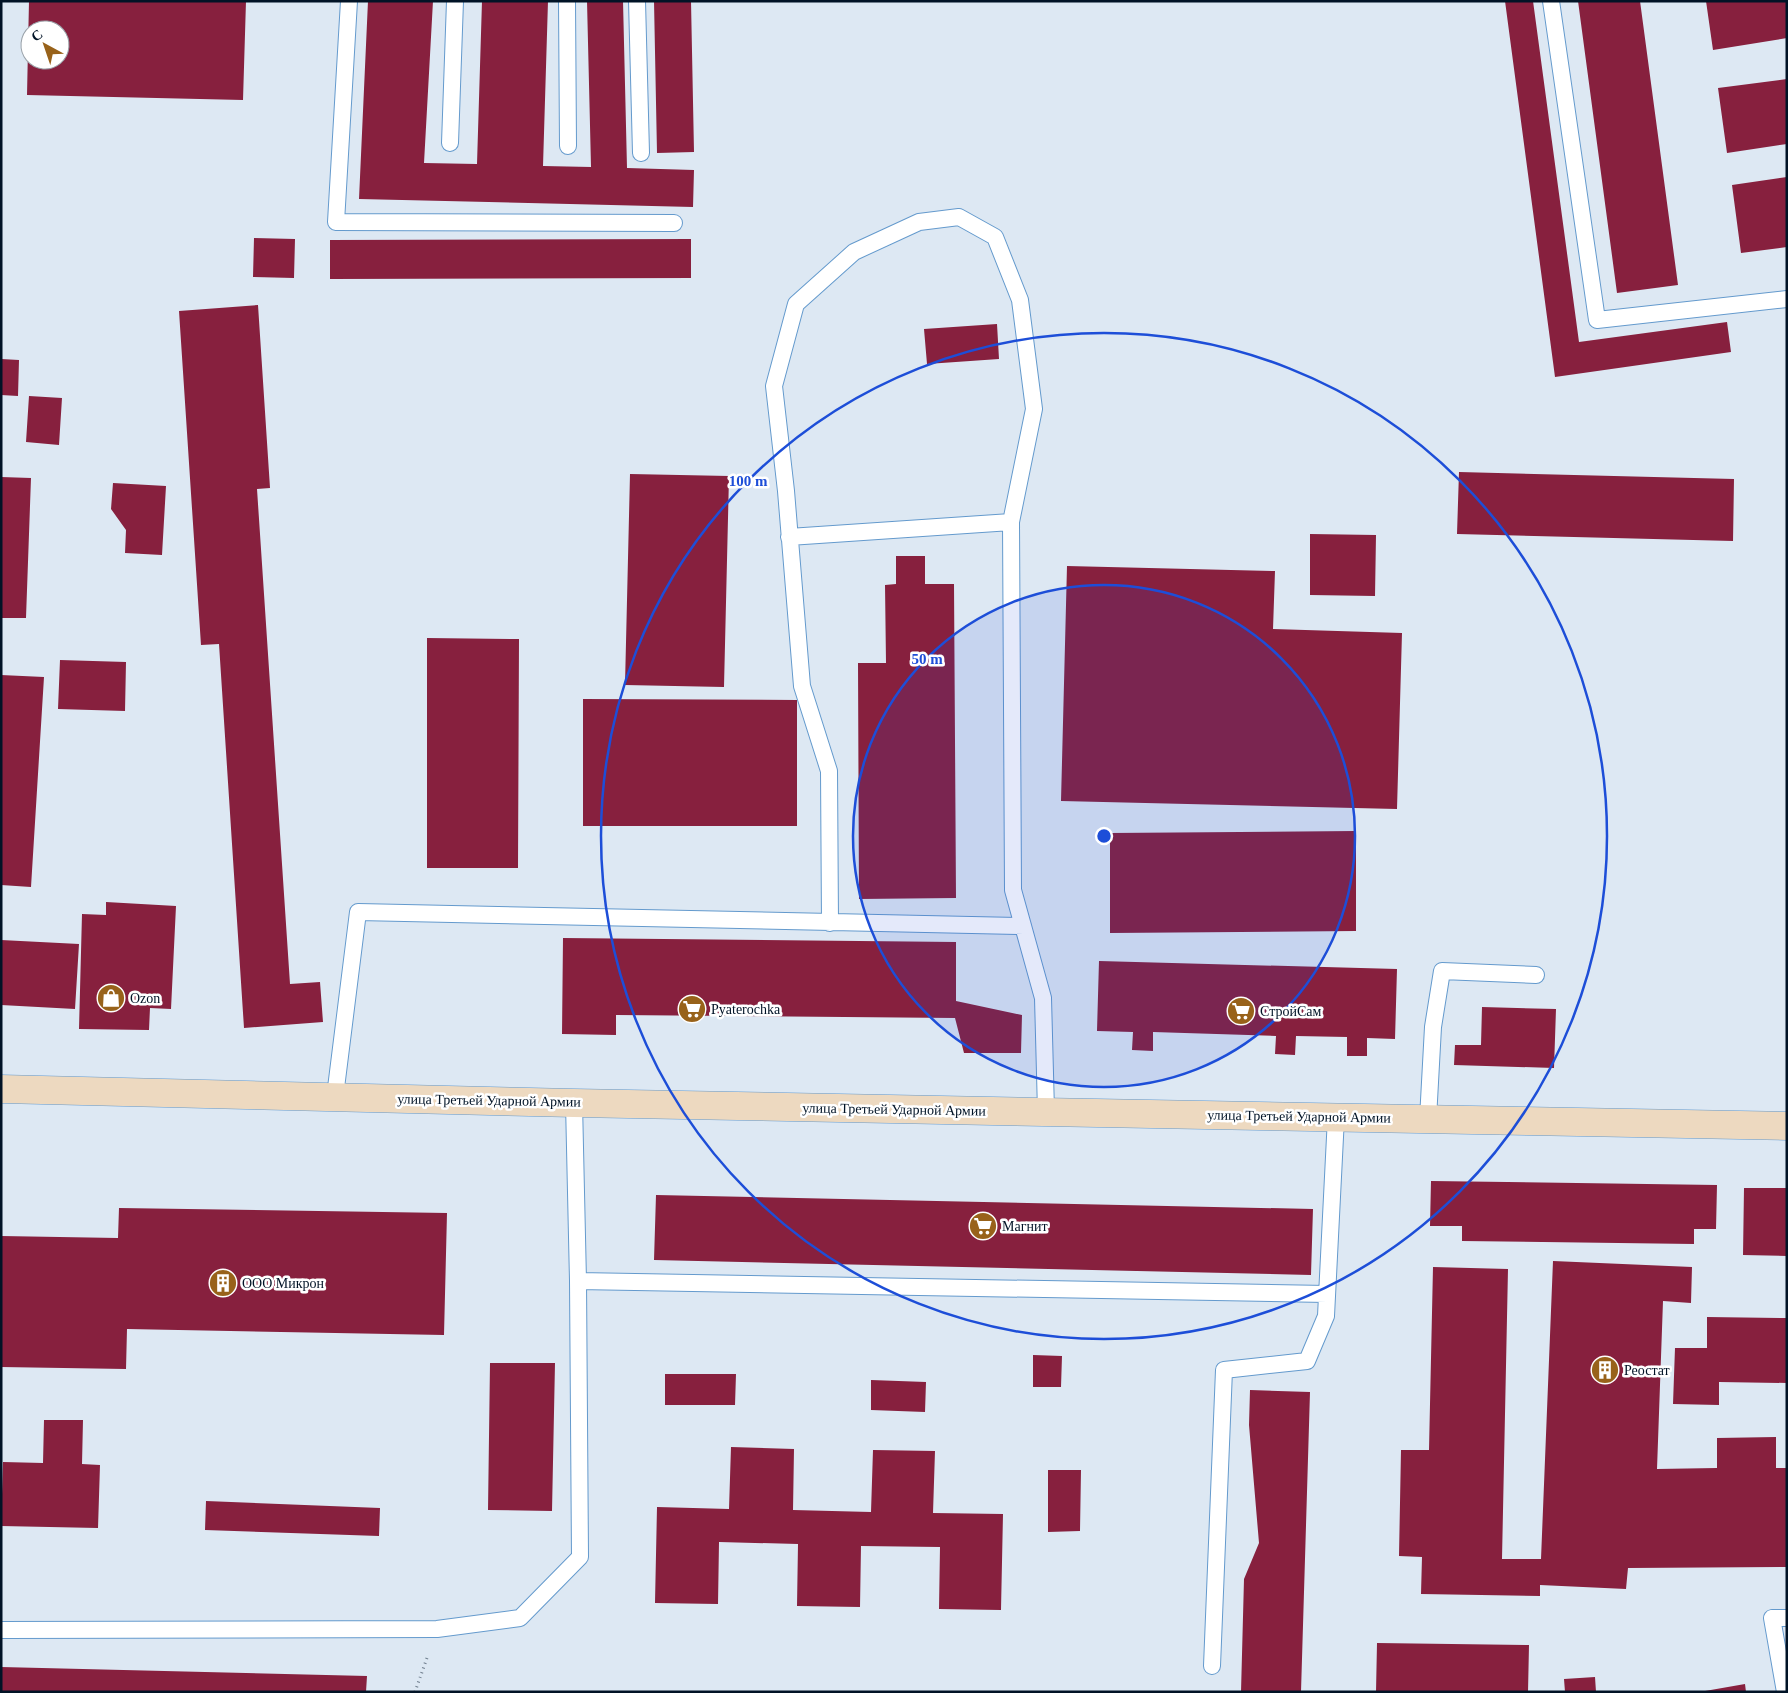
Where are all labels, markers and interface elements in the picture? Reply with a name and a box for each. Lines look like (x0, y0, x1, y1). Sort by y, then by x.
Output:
north arrow (20, 20, 70, 70)
text: С (28, 26, 46, 44)
text: 100 m (729, 473, 768, 489)
text: 50 m (911, 651, 943, 667)
centre of rings (1095, 827, 1113, 845)
shop icon: Ozon (96, 983, 126, 1013)
place label: Ozon (130, 991, 160, 1006)
supermarket icon: Pyaterochka (677, 994, 707, 1024)
supermarket icon: СтройСам (1226, 996, 1256, 1026)
place label: Pyaterochka (711, 1002, 781, 1017)
place label: СтройСам (1260, 1004, 1321, 1019)
street label: улица Третьей Ударной Армии (397, 1091, 581, 1110)
street label: улица Третьей Ударной Армии (802, 1100, 986, 1119)
street label: улица Третьей Ударной Армии (1207, 1107, 1391, 1126)
supermarket icon: Магнит (968, 1211, 998, 1241)
place label: Магнит (1002, 1219, 1048, 1234)
building icon: ООО Микрон (208, 1268, 238, 1298)
place label: ООО Микрон (242, 1276, 325, 1291)
building icon: Реостат (1590, 1355, 1620, 1385)
place label: Реостат (1624, 1363, 1670, 1378)

